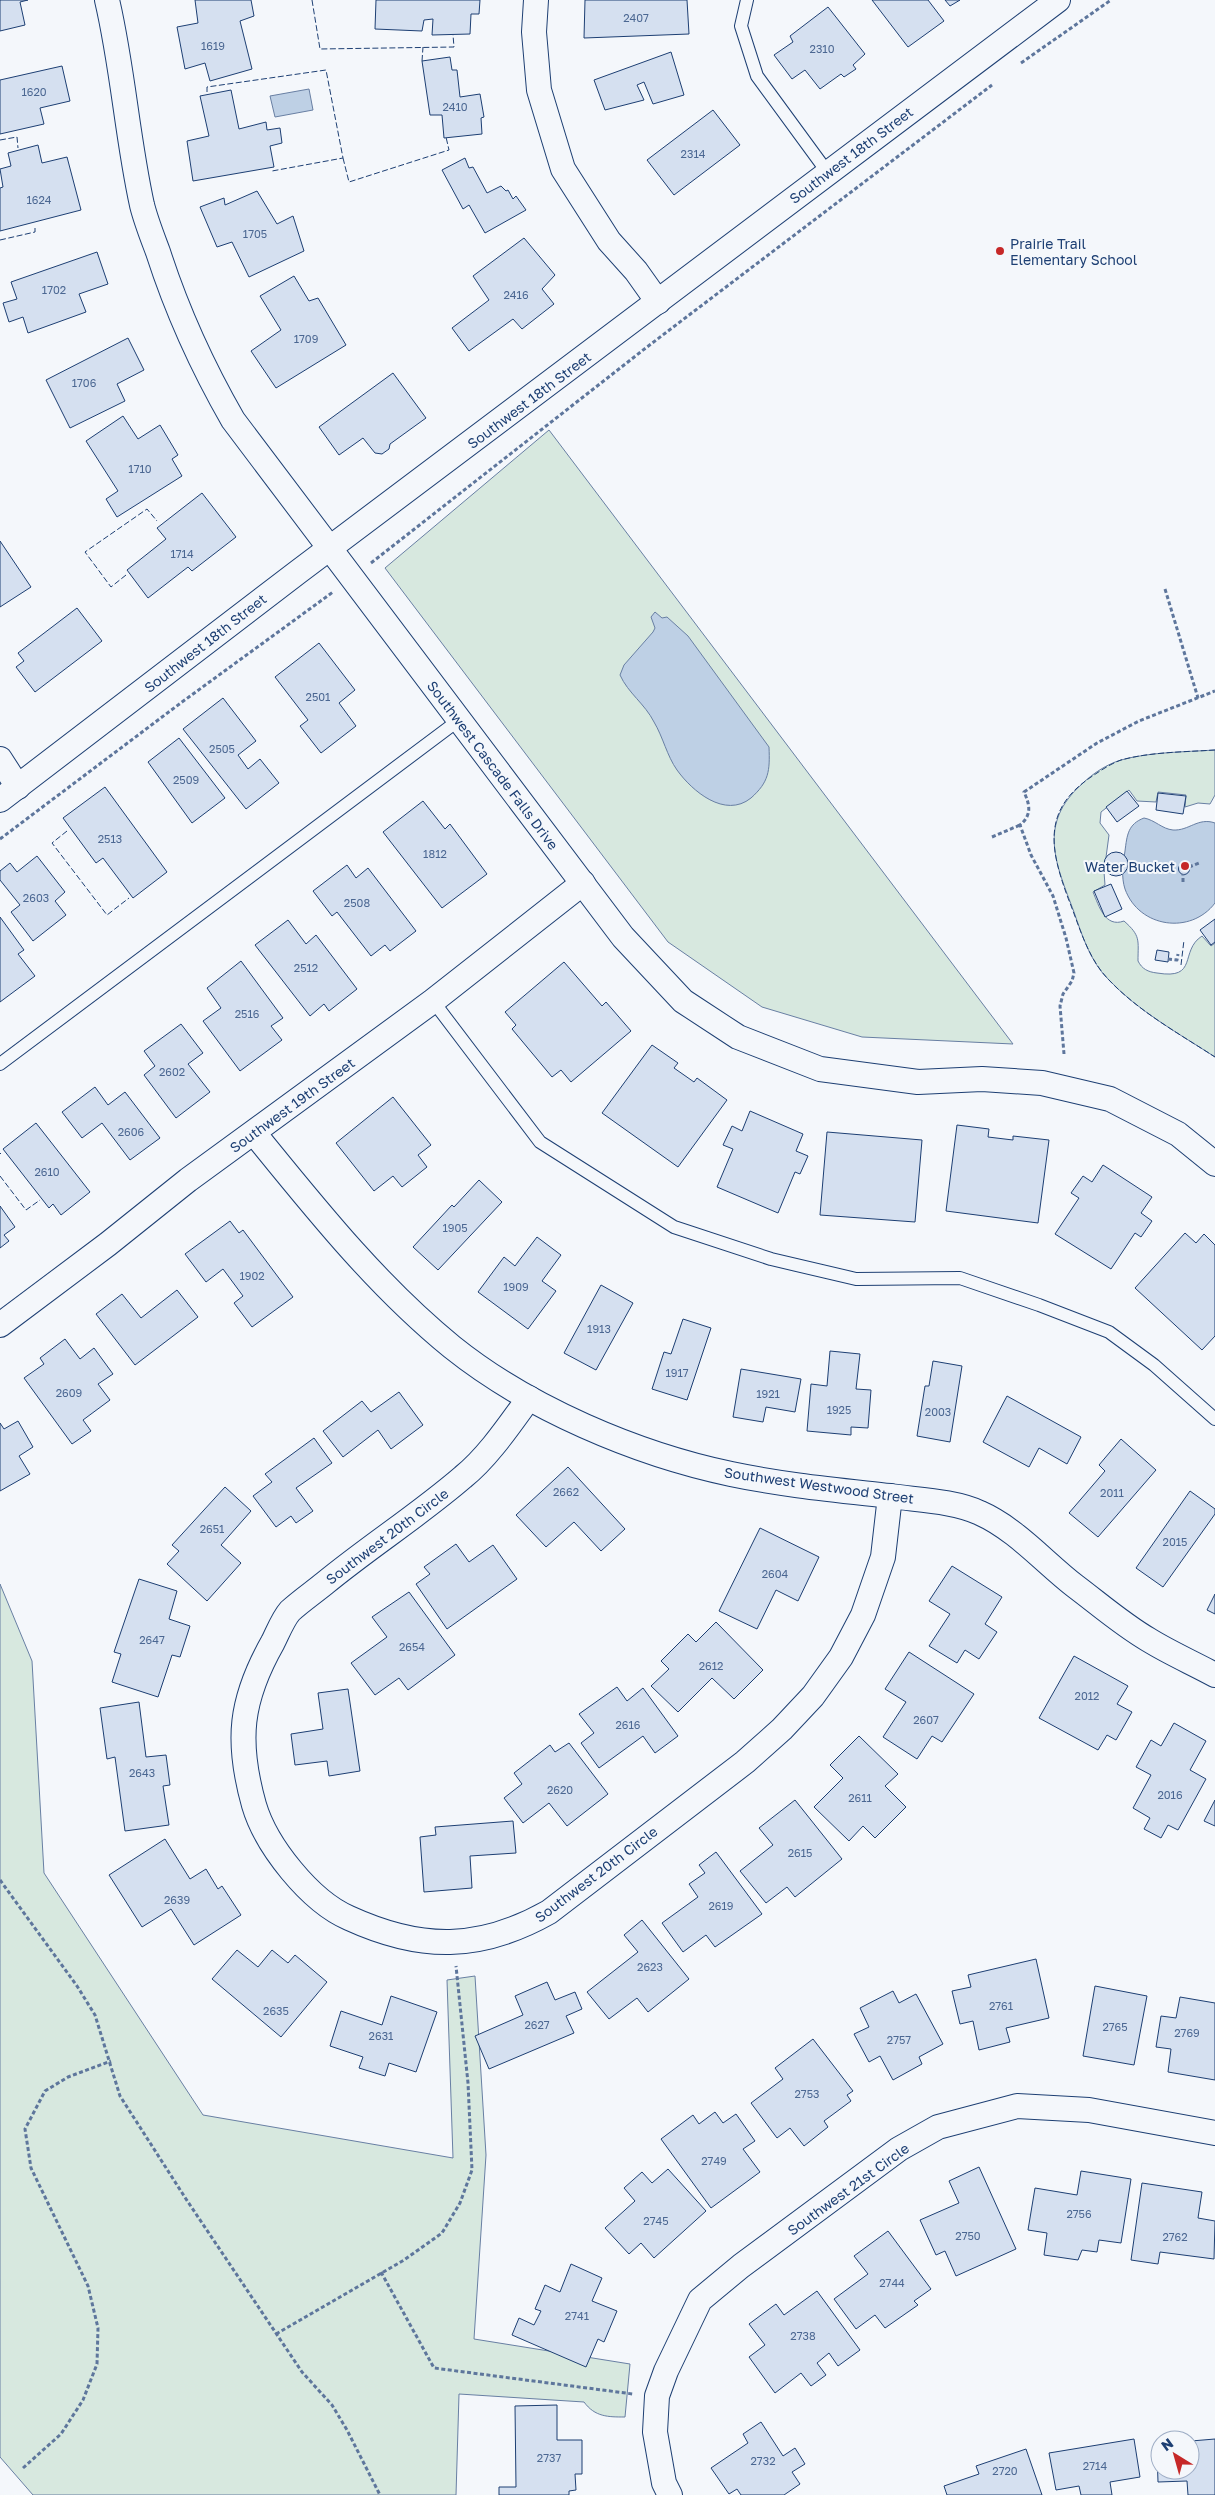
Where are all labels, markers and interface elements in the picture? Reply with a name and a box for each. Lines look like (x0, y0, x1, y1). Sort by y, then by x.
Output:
house number: 2407 (623, 11, 649, 24)
house number: 1619 (201, 39, 225, 52)
house number: 2310 (810, 42, 835, 55)
house number: 1620 (21, 85, 47, 98)
house number: 2410 (442, 100, 468, 113)
street label: Southwest 18th Street (786, 103, 916, 207)
house number: 2314 (681, 147, 706, 160)
house number: 1624 (26, 193, 52, 206)
house number: 1705 (243, 227, 267, 240)
place label: Prairie Trail Elementary School (1010, 235, 1137, 268)
marker: Prairie Trail Elementary School (994, 245, 1006, 257)
house number: 1702 (42, 283, 66, 296)
house number: 2416 (503, 288, 529, 301)
house number: 1709 (294, 332, 318, 345)
street label: Southwest 18th Street (464, 348, 594, 452)
house number: 1706 (72, 376, 97, 389)
house number: 1710 (128, 462, 152, 475)
house number: 1714 (170, 547, 194, 560)
street label: Southwest 18th Street (141, 590, 269, 696)
street label: Southwest Cascade Falls Drive (424, 677, 562, 853)
house number: 2501 (306, 690, 330, 703)
house number: 2505 (209, 742, 235, 755)
house number: 2509 (173, 773, 199, 786)
house number: 2513 (98, 832, 122, 845)
house number: 1812 (423, 847, 447, 860)
place label: Water Bucket (1085, 858, 1175, 875)
marker: Water Bucket (1179, 860, 1191, 872)
house number: 2603 (23, 891, 49, 904)
house number: 2508 (344, 896, 370, 909)
house number: 2512 (294, 961, 318, 974)
house number: 2516 (235, 1007, 260, 1020)
street label: Southwest 19th Street (226, 1054, 358, 1156)
house number: 2602 (159, 1065, 185, 1078)
house number: 2606 (118, 1125, 145, 1138)
house number: 2610 (34, 1165, 60, 1178)
house number: 1905 (442, 1221, 468, 1234)
house number: 1902 (239, 1269, 265, 1282)
house number: 1909 (503, 1280, 529, 1293)
house number: 1913 (587, 1322, 611, 1335)
house number: 1917 (665, 1366, 689, 1379)
house number: 2609 (56, 1386, 82, 1399)
house number: 1921 (756, 1387, 780, 1400)
house number: 1925 (827, 1403, 851, 1416)
house number: 2003 (925, 1405, 951, 1418)
street label: Southwest Westwood Street (723, 1463, 915, 1507)
street label: Southwest 20th Circle (322, 1484, 452, 1588)
house number: 2662 (553, 1485, 579, 1498)
house number: 2011 (1100, 1486, 1124, 1499)
house number: 2651 (200, 1522, 224, 1535)
house number: 2015 (1163, 1535, 1187, 1548)
house number: 2604 (762, 1567, 789, 1580)
house number: 2647 (139, 1633, 165, 1646)
house number: 2654 (399, 1640, 425, 1653)
house number: 2612 (699, 1659, 723, 1672)
house number: 2012 (1075, 1689, 1099, 1702)
house number: 2607 (913, 1713, 939, 1726)
house number: 2616 (615, 1718, 641, 1731)
house number: 2643 (129, 1766, 155, 1779)
house number: 2620 (547, 1783, 573, 1796)
house number: 2016 (1157, 1788, 1183, 1801)
house number: 2611 (848, 1791, 872, 1804)
street label: Southwest 20th Circle (531, 1822, 661, 1926)
house number: 2615 (788, 1846, 812, 1859)
house number: 2639 (164, 1893, 190, 1906)
house number: 2619 (708, 1899, 734, 1912)
house number: 2623 (637, 1960, 663, 1973)
house number: 2761 (989, 1999, 1013, 2012)
house number: 2635 (263, 2004, 289, 2017)
house number: 2627 (524, 2018, 550, 2031)
house number: 2765 (1102, 2020, 1128, 2033)
house number: 2769 (1174, 2026, 1200, 2039)
house number: 2631 (369, 2029, 393, 2042)
house number: 2757 (887, 2033, 911, 2046)
house number: 2753 (794, 2087, 820, 2100)
street label: Southwest 21st Circle (784, 2139, 912, 2239)
house number: 2749 (701, 2154, 727, 2167)
house number: 2756 (1066, 2207, 1092, 2220)
house number: 2745 (643, 2214, 669, 2227)
house number: 2750 (955, 2229, 981, 2242)
house number: 2762 (1162, 2230, 1188, 2243)
house number: 2744 (879, 2276, 905, 2289)
house number: 2741 (565, 2309, 589, 2322)
house number: 2738 (790, 2329, 816, 2342)
north arrow (1150, 2430, 1200, 2480)
text: N (1158, 2434, 1176, 2454)
house number: 2737 (537, 2451, 561, 2464)
house number: 2732 (750, 2454, 776, 2467)
house number: 2714 (1083, 2459, 1107, 2472)
house number: 2720 (992, 2464, 1018, 2477)

